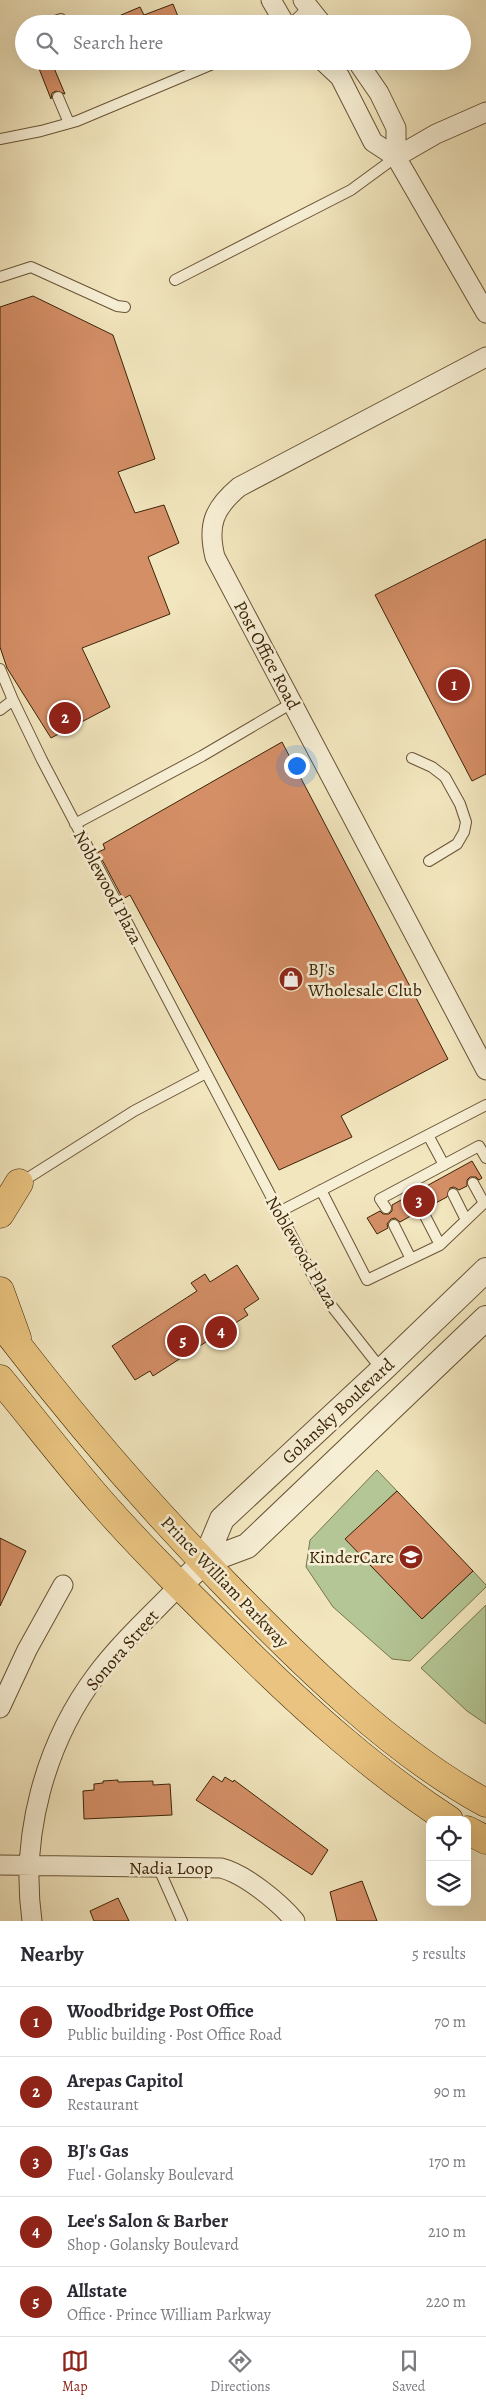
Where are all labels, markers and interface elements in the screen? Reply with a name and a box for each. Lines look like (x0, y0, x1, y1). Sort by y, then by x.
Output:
search box (15, 15, 471, 70)
icon: search (33, 29, 61, 57)
text: Search here (73, 30, 163, 56)
street label: Post Office Road (228, 597, 306, 714)
pin: 1 (438, 666, 470, 704)
pin: 2 (49, 699, 81, 737)
your location (284, 753, 310, 779)
street label: Noblewood Plaza (68, 826, 148, 949)
place label: BJ's Wholesale Club (307, 957, 422, 1002)
shop icon: BJ's Wholesale Club (278, 966, 304, 992)
pin: 3 (403, 1182, 435, 1220)
street label: Noblewood Plaza (260, 1191, 344, 1313)
pin: 4 (205, 1313, 237, 1351)
pin: 5 (167, 1322, 199, 1360)
street label: Golansky Boulevard (277, 1352, 400, 1469)
street label: Prince William Parkway (156, 1511, 295, 1654)
school or university icon: KinderCare (398, 1544, 424, 1570)
place label: KinderCare (309, 1545, 394, 1569)
street label: Sonora Street (80, 1604, 164, 1696)
map controls (426, 1816, 471, 1906)
button: locate (426, 1816, 471, 1861)
street label: Nadia Loop (129, 1856, 213, 1880)
button: layers (426, 1861, 471, 1906)
text: Nearby (20, 1940, 83, 1968)
text: 5 results (412, 1943, 466, 1965)
text: Woodbridge Post Office (67, 1998, 254, 2024)
text: 1 (33, 2011, 39, 2033)
text: 70 m (434, 2011, 466, 2033)
text: Public building · Post Office Road (67, 2024, 282, 2046)
text: Arepas Capitol (67, 2068, 183, 2094)
text: 2 (32, 2081, 40, 2103)
text: 90 m (434, 2081, 466, 2103)
text: Restaurant (67, 2094, 139, 2116)
text: BJ's Gas (67, 2138, 129, 2164)
text: 3 (33, 2151, 39, 2173)
text: 170 m (429, 2151, 466, 2173)
text: Fuel · Golansky Boulevard (67, 2164, 234, 2186)
text: Lee's Salon & Barber (67, 2208, 228, 2234)
text: 4 (32, 2221, 40, 2243)
text: 210 m (428, 2221, 466, 2243)
text: Shop · Golansky Boulevard (67, 2234, 239, 2256)
text: Allstate (67, 2278, 127, 2304)
text: 5 (33, 2291, 39, 2313)
text: 220 m (426, 2291, 466, 2313)
text: Office · Prince William Parkway (67, 2304, 271, 2326)
tab: Map (61, 2347, 89, 2396)
tab: Directions (210, 2347, 270, 2396)
tab: Saved (392, 2347, 425, 2396)

